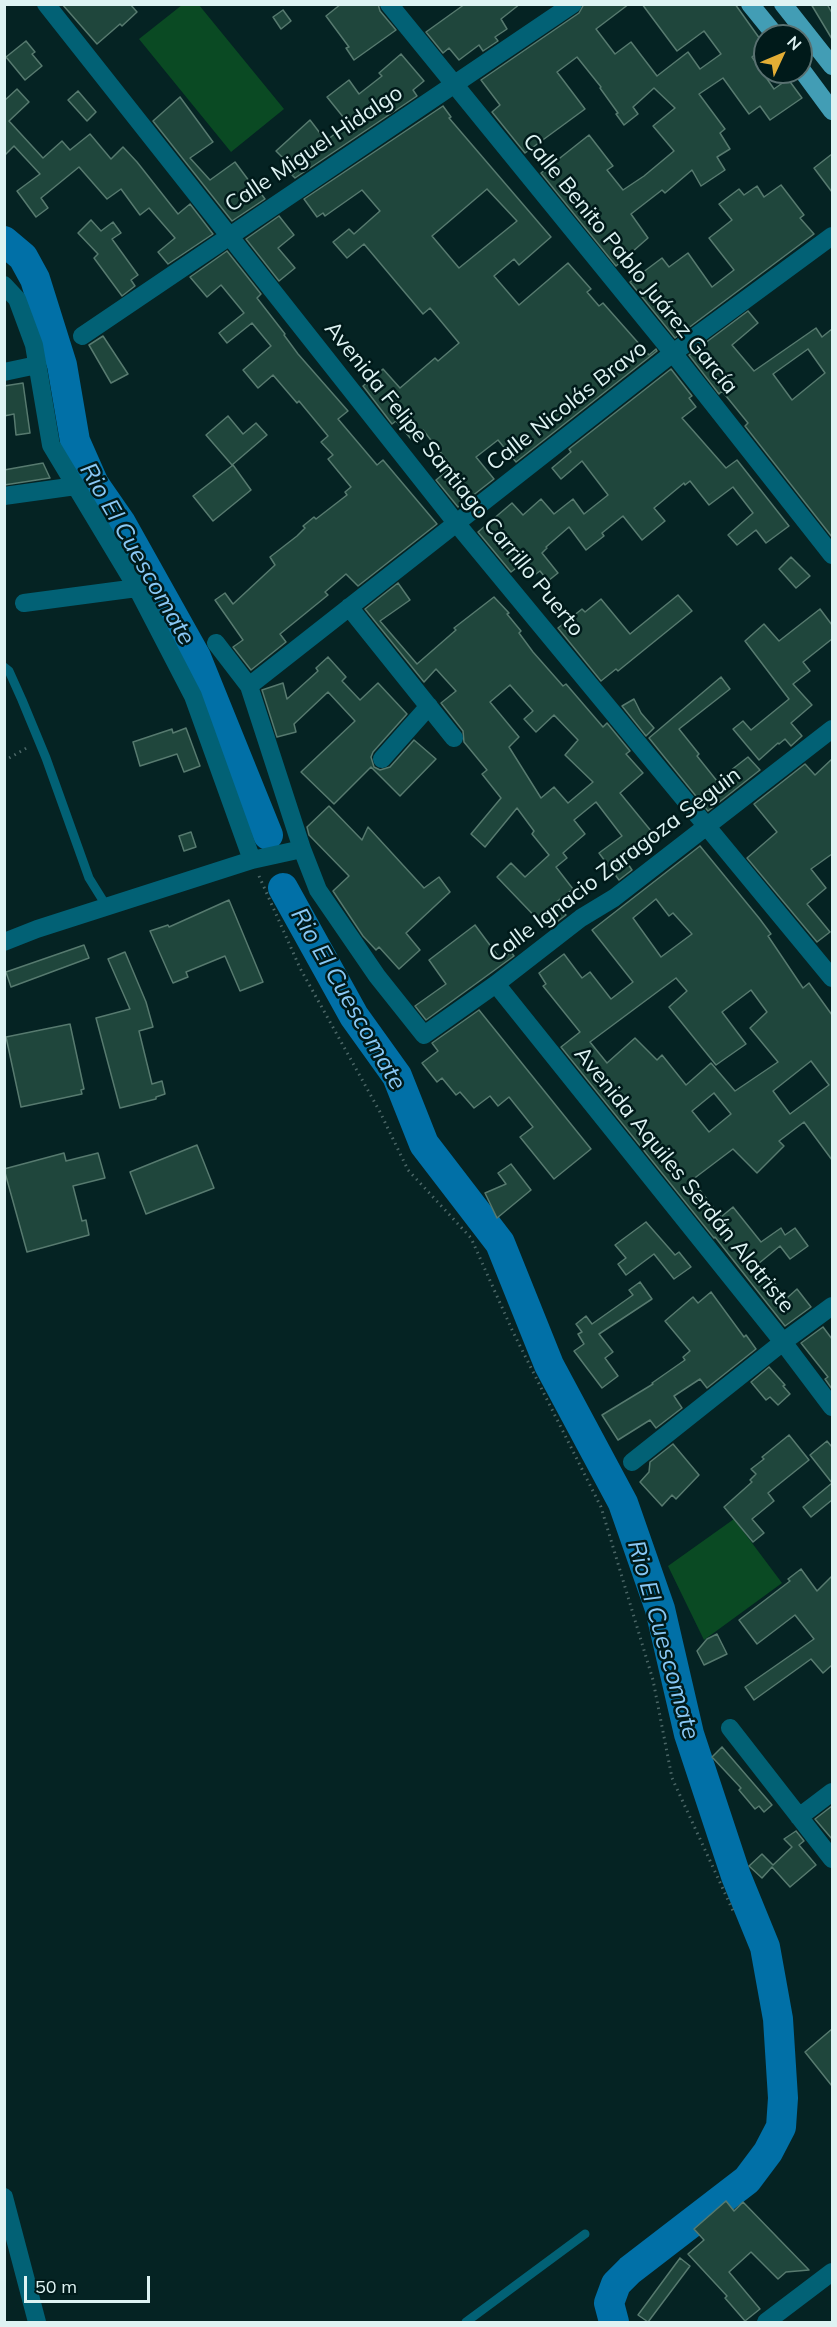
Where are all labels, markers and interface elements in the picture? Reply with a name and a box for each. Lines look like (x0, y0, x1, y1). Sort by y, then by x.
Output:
north arrow (753, 24, 813, 84)
text: N (783, 32, 806, 54)
street label: Calle Miguel Hidalgo (220, 80, 408, 218)
street label: Calle Benito Pablo Juárez García (517, 129, 743, 399)
street label: Avenida Felipe Santiago Carrillo Puerto (319, 316, 589, 642)
street label: Calle Nicolás Bravo (482, 335, 652, 477)
water label: Rio El Cuescomate (73, 458, 201, 650)
street label: Calle Ignacio Zaragoza Seguin (484, 762, 746, 968)
water label: Rio El Cuescomate (284, 903, 412, 1095)
street label: Avenida Aquiles Serdán Alatriste (568, 1042, 800, 1318)
water label: Rio El Cuescomate (621, 1537, 705, 1743)
scale bar (27, 2264, 153, 2302)
text: 50 m (35, 2275, 77, 2298)

